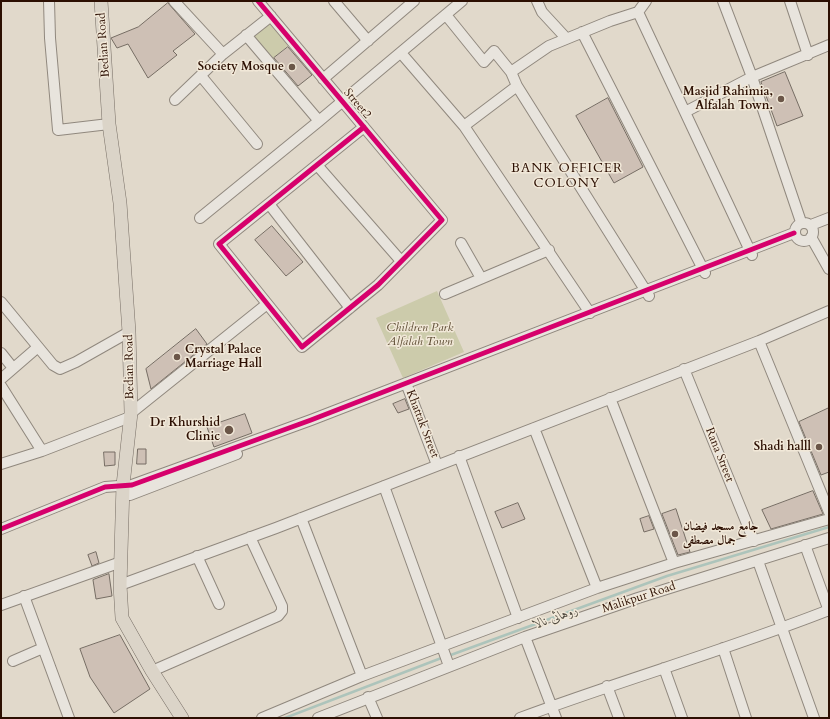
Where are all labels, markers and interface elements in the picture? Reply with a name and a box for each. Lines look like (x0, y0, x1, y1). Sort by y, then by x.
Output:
street label: Bedian Road (95, 12, 113, 78)
place label: Society Mosque (198, 60, 284, 74)
marker: Society Mosque (287, 62, 297, 72)
place label: Masjid Rahimia, Alfalah Town. (683, 85, 773, 113)
street label: Street2 (340, 86, 374, 122)
marker: Masjid Rahimia, Alfalah Town. (776, 94, 786, 104)
district label: BANK OFFICER COLONY (511, 161, 623, 192)
park label: Children Park Alfalah Town (387, 321, 453, 349)
street label: Bedian Road (122, 334, 138, 400)
place label: Crystal Palace Marriage Hall (185, 343, 262, 371)
marker: Crystal Palace Marriage Hall (172, 352, 182, 362)
street label: Khattak Street (402, 388, 442, 460)
place label: Dr Khurshid Clinic (150, 416, 220, 444)
marker: Dr Khurshid Clinic (223, 424, 235, 436)
street label: Rana Street (702, 426, 736, 484)
place label: Shadi halll (754, 440, 811, 454)
marker: Shadi halll (814, 442, 824, 452)
place label: جامع مسجد فیضان جمال مصطفی (683, 520, 758, 548)
marker: جامع مسجد فیضان جمال مصطفی (670, 529, 680, 539)
street label: Malikpur Road (601, 579, 677, 617)
water label: روہائی نالا (532, 603, 580, 633)

